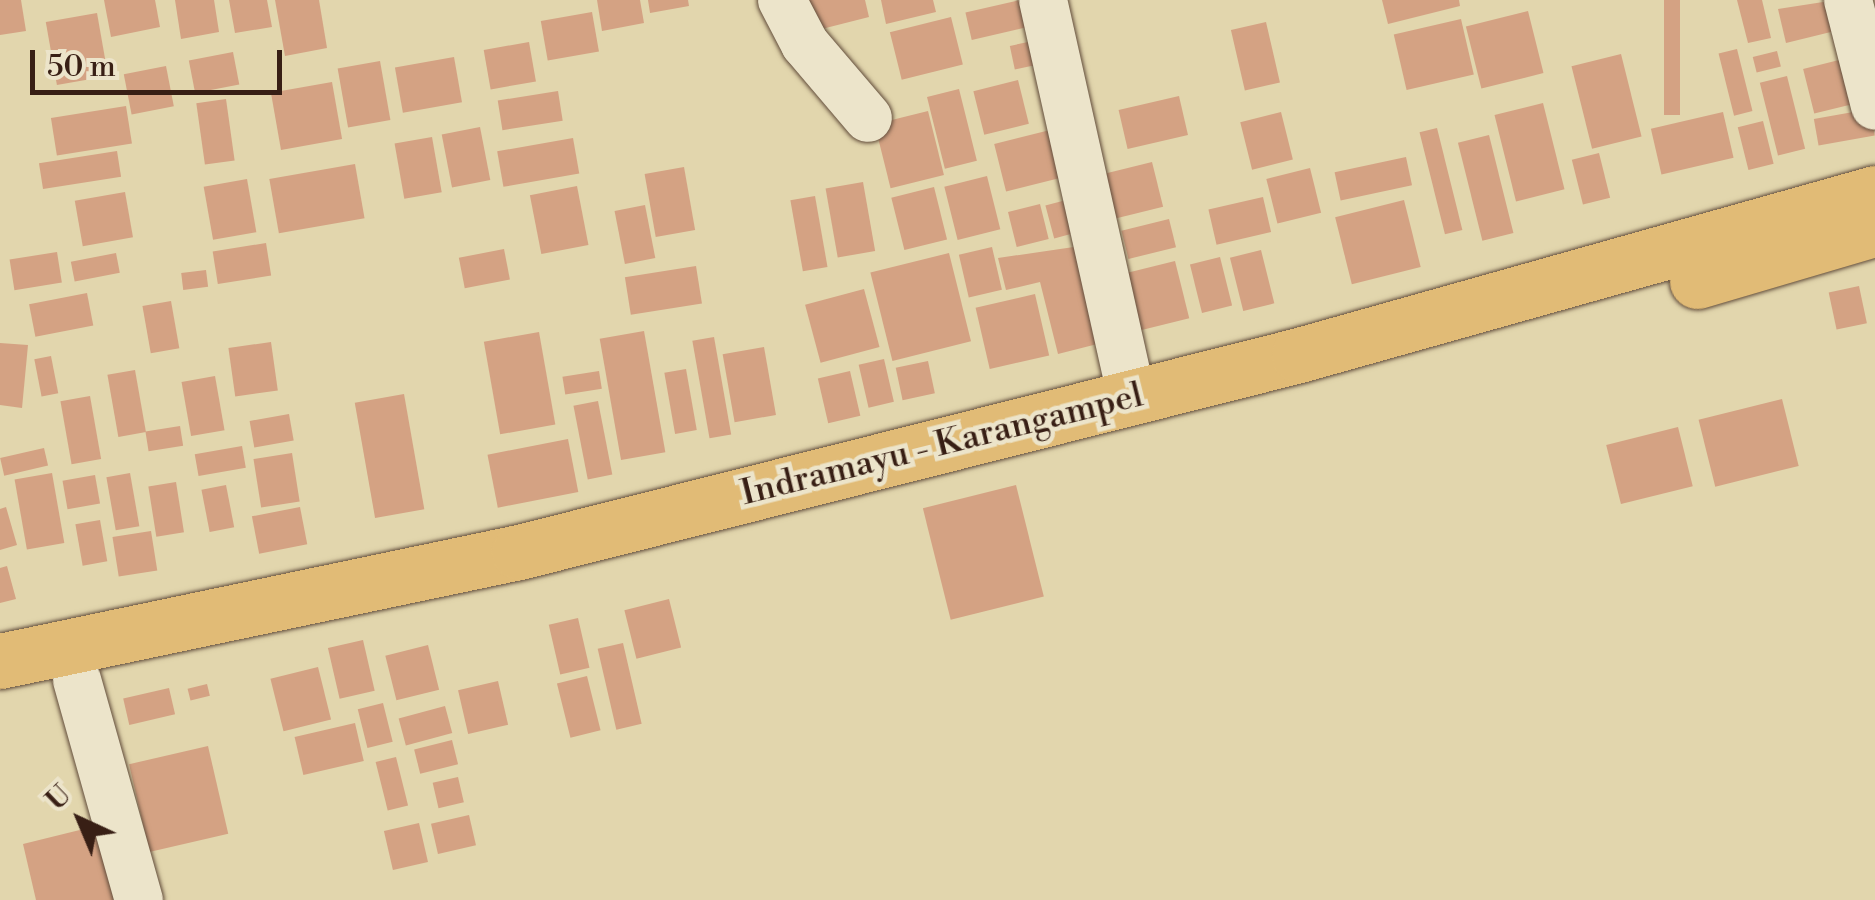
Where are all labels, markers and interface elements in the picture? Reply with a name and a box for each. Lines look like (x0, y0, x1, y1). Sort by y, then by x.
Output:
scale bar (35, 30, 288, 92)
text: 50 m (47, 48, 116, 86)
street label: Indramayu - Karangampel (737, 375, 1147, 515)
north arrow (30, 770, 130, 870)
text: U (39, 778, 79, 818)

